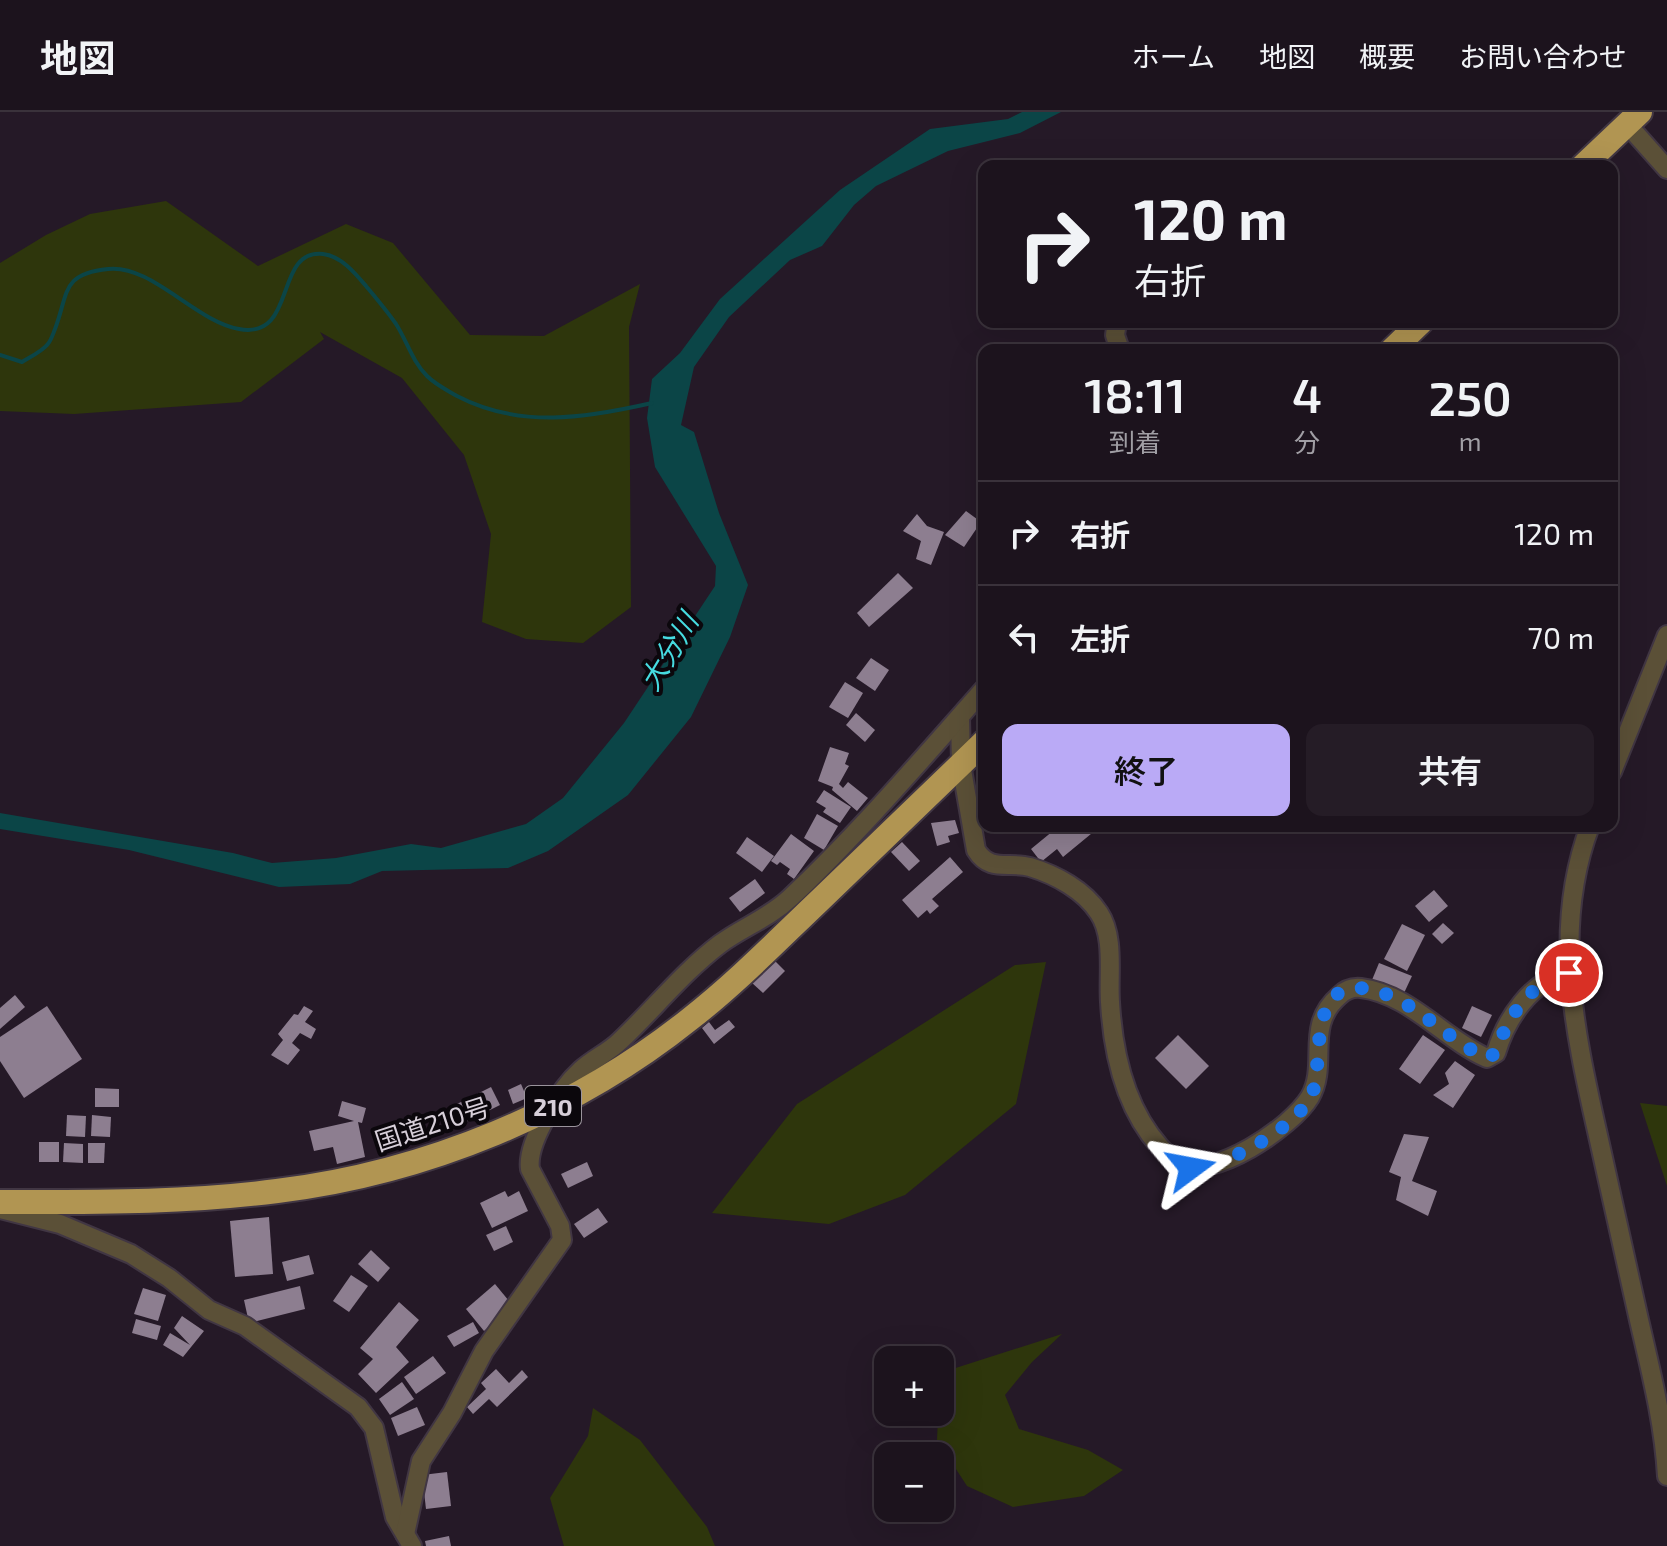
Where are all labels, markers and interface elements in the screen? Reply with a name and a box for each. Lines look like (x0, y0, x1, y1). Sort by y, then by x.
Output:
text: 地図 (40, 34, 116, 80)
text: ホーム (1132, 39, 1215, 73)
text: 地図 (1259, 39, 1315, 73)
text: 概要 (1359, 39, 1415, 73)
text: お問い合わせ (1459, 39, 1627, 73)
text: 120 m (1134, 184, 1288, 251)
icon: right (1002, 192, 1106, 296)
text: 右折 (1134, 258, 1206, 301)
text: 18:11 (1084, 365, 1186, 423)
text: 4 (1292, 365, 1322, 423)
text: 250 (1428, 368, 1512, 426)
text: m (1459, 425, 1481, 456)
text: 到着 (1109, 426, 1161, 457)
text: 分 (1294, 426, 1320, 457)
icon: right (1002, 511, 1046, 555)
text: 120 m (1514, 515, 1594, 551)
text: 右折 (1070, 516, 1130, 552)
water label: 大分川 (632, 604, 706, 696)
icon: left (1002, 615, 1046, 659)
text: 70 m (1528, 619, 1594, 655)
text: 左折 (1070, 620, 1130, 656)
button: 終了 (1002, 724, 1290, 816)
button: 共有 (1306, 724, 1594, 816)
pin (1535, 939, 1603, 1007)
icon: arrive (1547, 951, 1591, 995)
road number: 210 (525, 1086, 581, 1126)
street label: 国道210号 (371, 1090, 493, 1156)
position arrow (1149, 1126, 1233, 1210)
map controls (874, 1346, 954, 1522)
button: + (874, 1346, 954, 1426)
button: − (874, 1442, 954, 1522)

